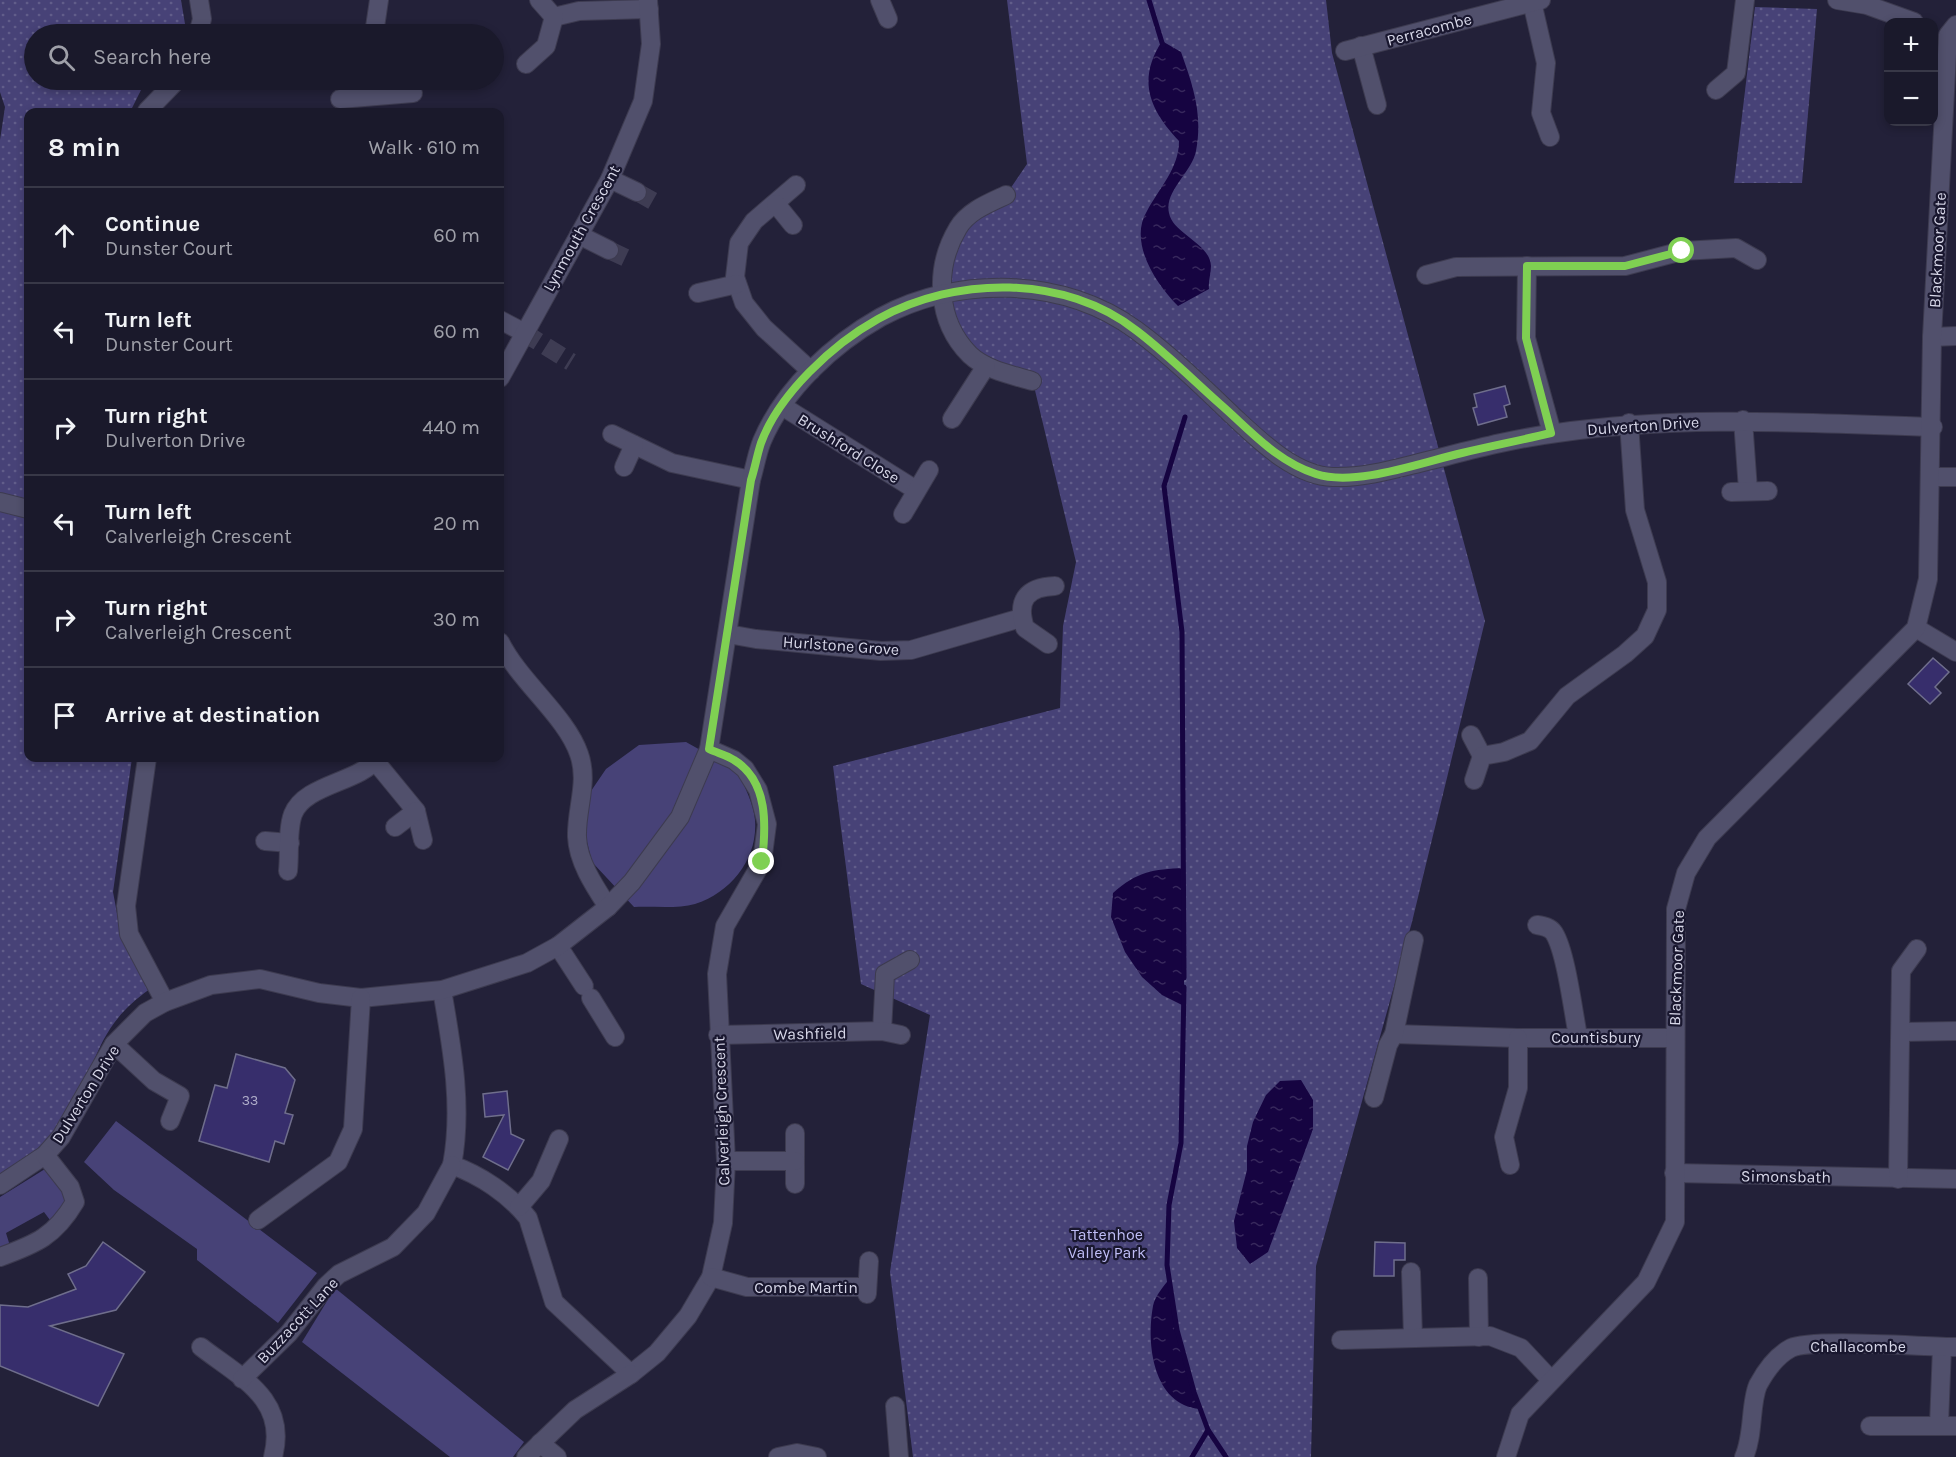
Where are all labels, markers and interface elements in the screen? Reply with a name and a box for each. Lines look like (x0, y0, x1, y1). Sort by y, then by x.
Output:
street label: Perracombe (1385, 9, 1474, 50)
map controls (1884, 18, 1938, 126)
button: + (1884, 18, 1938, 72)
search box (24, 24, 504, 90)
icon: search (45, 41, 78, 74)
text: Search here (93, 44, 211, 70)
button: − (1884, 72, 1938, 126)
text: 8 min (48, 132, 121, 163)
text: Walk · 610 m (368, 136, 480, 159)
street label: Lynmouth Crescent (539, 162, 624, 295)
street label: Blackmoor Gate (1925, 192, 1950, 308)
text: Continue (105, 211, 200, 237)
icon: ahead (48, 219, 81, 252)
text: 60 m (433, 224, 480, 247)
text: Dunster Court (105, 237, 233, 260)
route start (1668, 237, 1694, 263)
text: Turn left (105, 307, 192, 333)
icon: left (48, 315, 81, 348)
text: 60 m (433, 320, 480, 343)
text: Dunster Court (105, 333, 233, 356)
text: Turn right (105, 403, 208, 429)
street label: Brushford Close (794, 410, 903, 487)
icon: right (48, 411, 81, 444)
street label: Dulverton Drive (1586, 412, 1700, 439)
text: 440 m (422, 416, 480, 439)
text: Dulverton Drive (105, 429, 245, 452)
text: Turn left (105, 499, 192, 525)
icon: left (48, 507, 81, 540)
text: 20 m (433, 512, 480, 535)
text: Calverleigh Crescent (105, 525, 292, 548)
text: Turn right (105, 595, 208, 621)
icon: right (48, 603, 81, 636)
text: 30 m (433, 608, 480, 631)
text: Calverleigh Crescent (105, 621, 292, 644)
street label: Hurlstone Grove (782, 632, 900, 659)
icon: arrive (48, 699, 81, 732)
text: Arrive at destination (105, 702, 320, 728)
route end (748, 848, 774, 874)
street label: Blackmoor Gate (1665, 910, 1688, 1026)
street label: Washfield (773, 1023, 847, 1044)
street label: Countisbury (1551, 1028, 1641, 1047)
street label: Calverleigh Crescent (709, 1036, 734, 1186)
street label: Dulverton Drive (48, 1042, 123, 1147)
house number: 33 (242, 1092, 258, 1109)
street label: Simonsbath (1741, 1166, 1831, 1187)
park label: Tattenhoe Valley Park (1068, 1225, 1146, 1262)
street label: Buzzacott Lane (253, 1273, 342, 1367)
street label: Combe Martin (754, 1278, 858, 1297)
street label: Challacombe (1810, 1337, 1906, 1356)

